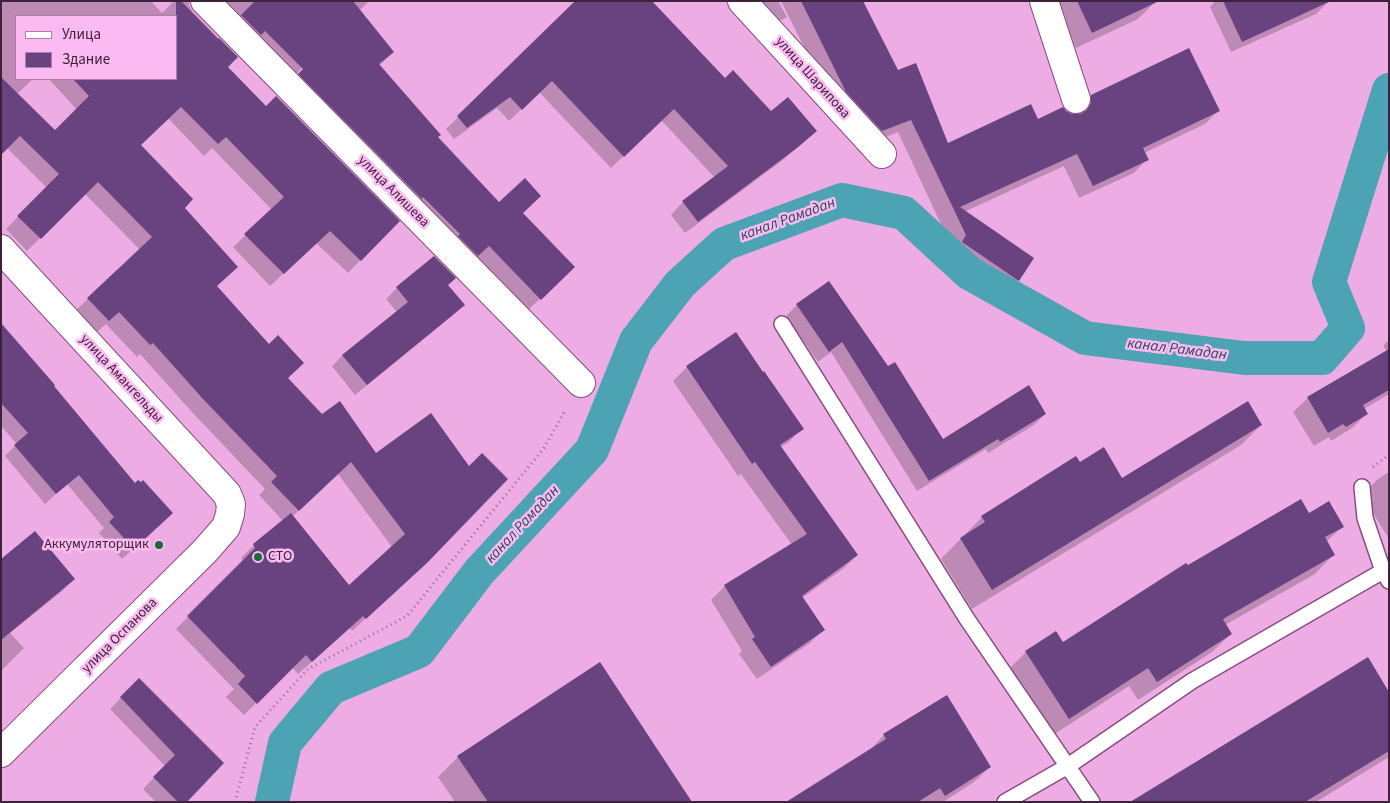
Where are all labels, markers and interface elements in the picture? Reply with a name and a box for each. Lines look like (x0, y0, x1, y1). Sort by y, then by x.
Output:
legend (15, 15, 178, 80)
text: Улица (62, 24, 101, 45)
street label: улица Шарипова (771, 34, 853, 122)
text: Здание (62, 49, 110, 70)
street label: улица Алишева (354, 153, 432, 231)
water label: канал Рамадан (738, 194, 838, 246)
street label: улица Амангельды (76, 332, 166, 426)
water label: канал Рамадан (1126, 335, 1228, 365)
water label: канал Рамадан (482, 482, 564, 568)
place label: Аккумуляторщик (44, 537, 149, 553)
marker: Аккумуляторщик (153, 539, 165, 551)
place label: СТО (268, 549, 292, 565)
marker: СТО (252, 551, 264, 563)
street label: улица Оспанова (79, 595, 161, 677)

